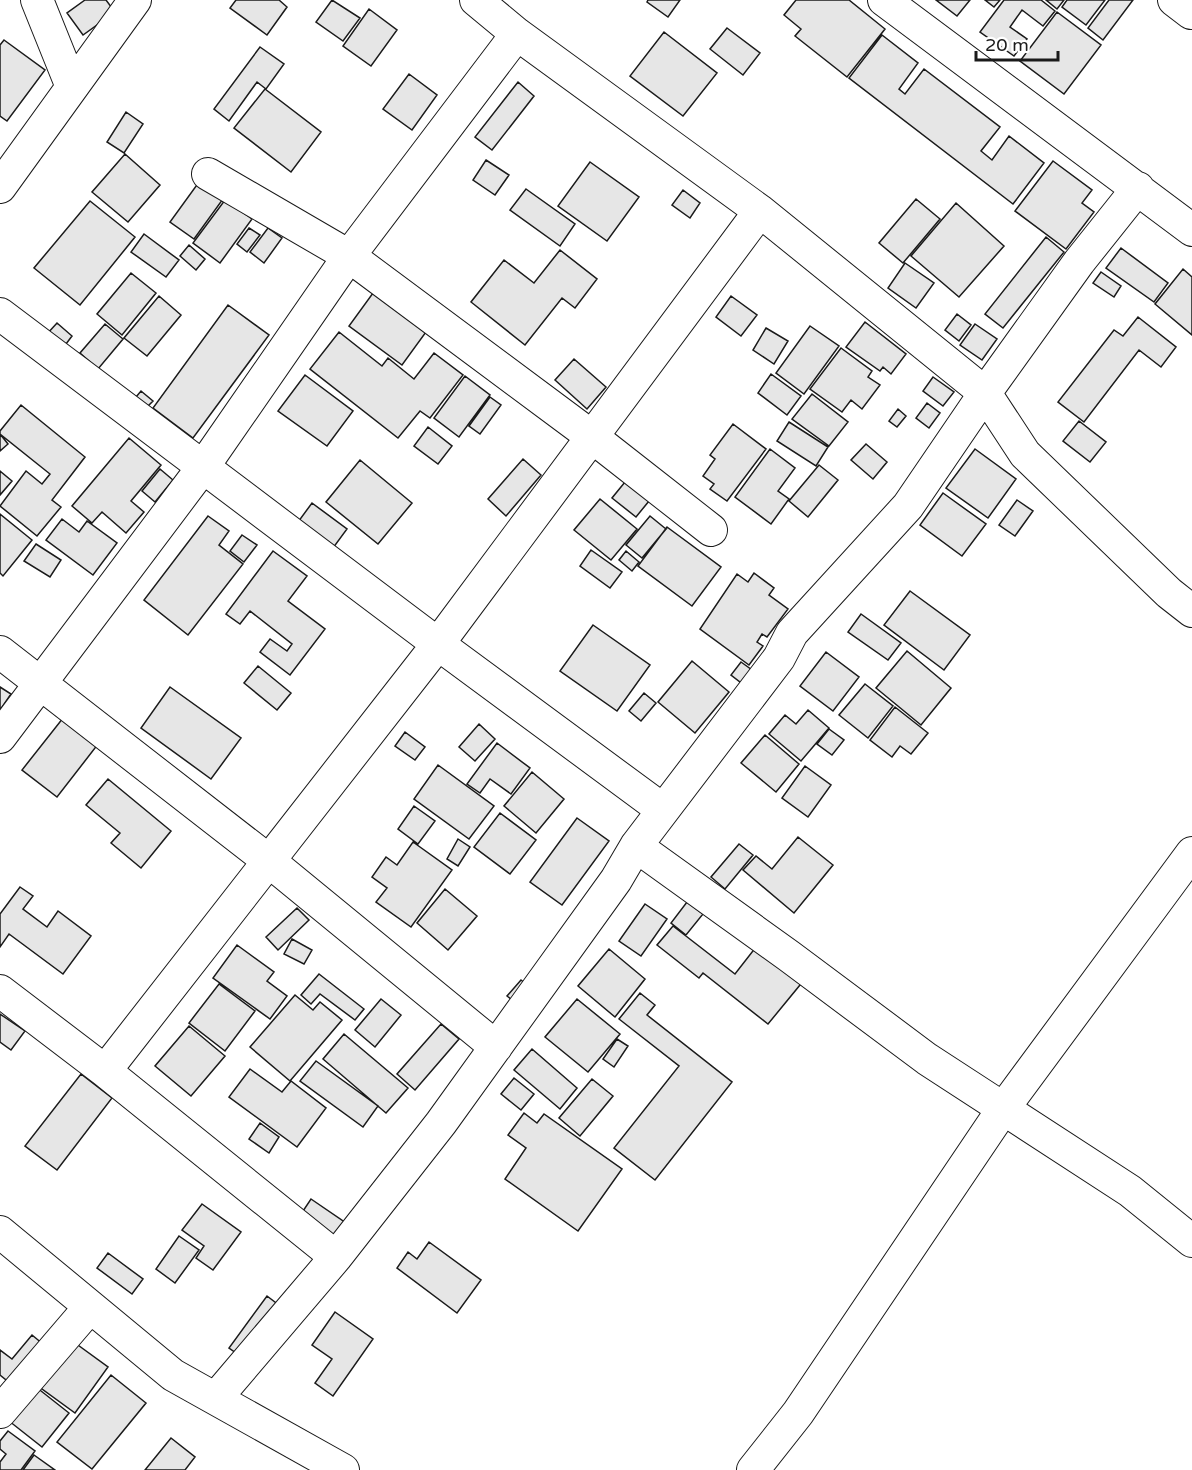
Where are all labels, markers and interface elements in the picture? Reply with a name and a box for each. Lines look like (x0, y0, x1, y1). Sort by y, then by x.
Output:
scale bar (976, 24, 1058, 62)
text: 20 m (985, 34, 1029, 56)

